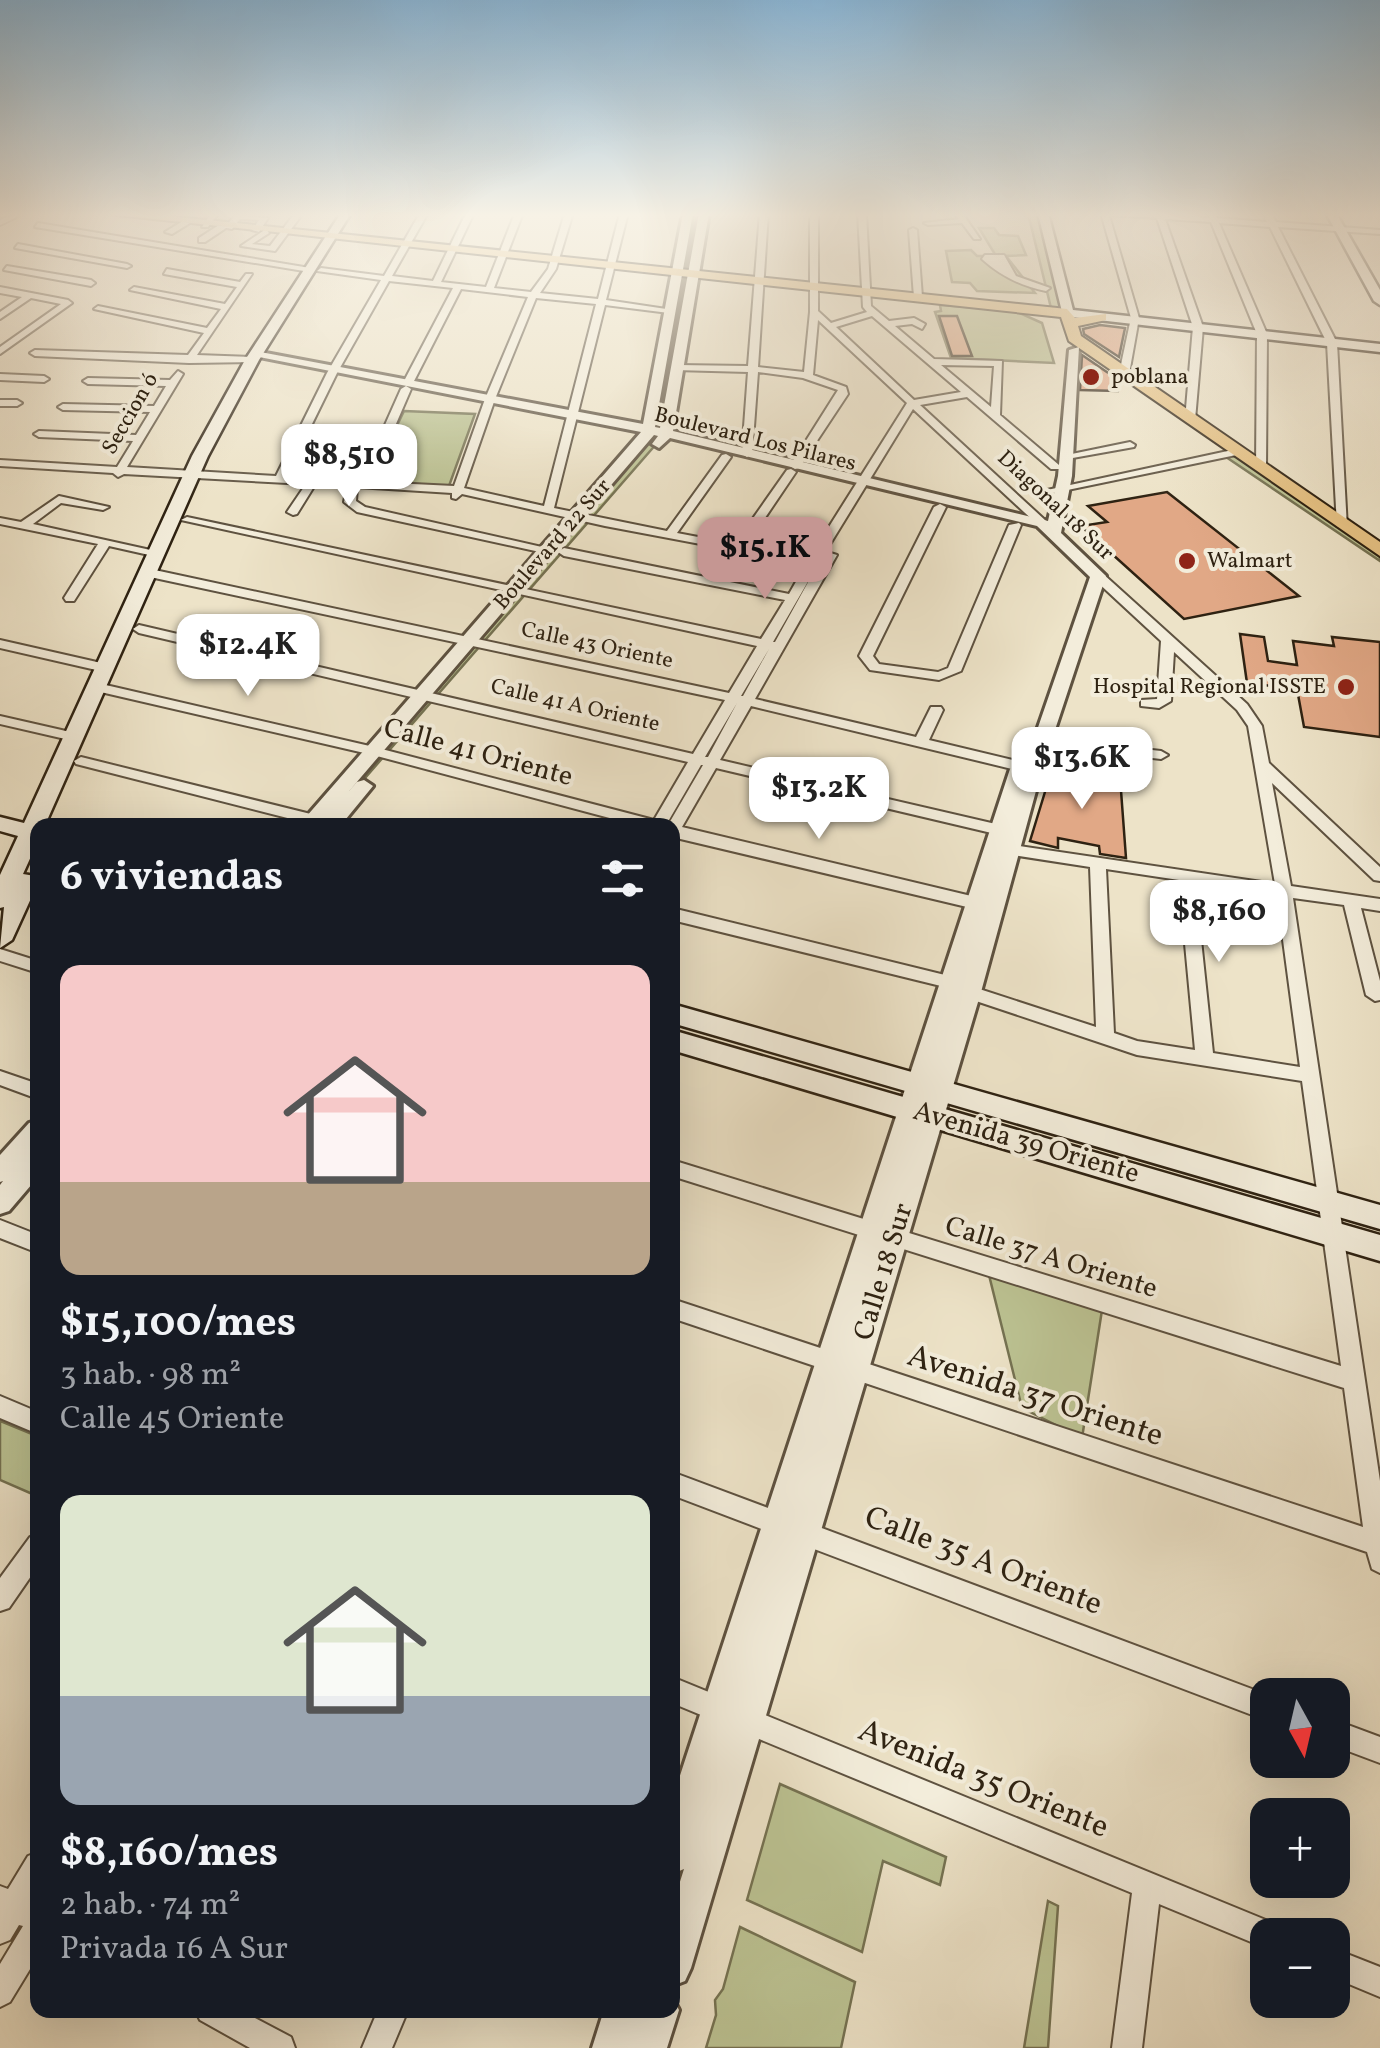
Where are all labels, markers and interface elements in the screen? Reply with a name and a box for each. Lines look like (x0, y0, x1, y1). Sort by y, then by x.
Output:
place label: poblana (1111, 362, 1189, 393)
marker: poblana (1080, 366, 1102, 388)
street label: Seccion ó (95, 367, 167, 461)
street label: Boulevard Los Pilares (651, 400, 859, 480)
pin: $8,510 (268, 424, 430, 509)
text: $8,510 (303, 434, 395, 478)
street label: Diagonal 18 Sur (990, 444, 1120, 568)
street label: Boulevard 22 Sur (487, 473, 619, 617)
pin: $15.1K (684, 517, 846, 602)
text: $15.1K (719, 527, 811, 571)
place label: Walmart (1207, 546, 1293, 577)
marker: Walmart (1176, 550, 1198, 572)
pin: $12.4K (167, 614, 329, 699)
street label: Calle 43 Oriente (518, 615, 676, 677)
text: $12.4K (198, 624, 298, 668)
street label: Calle 41 A Oriente (487, 671, 663, 741)
place label: Hospital Regional ISSTE (1093, 672, 1326, 703)
marker: Hospital Regional ISSTE (1335, 676, 1357, 698)
street label: Calle 41 Oriente (379, 709, 577, 797)
pin: $13.6K (1001, 727, 1163, 812)
text: $13.6K (1034, 737, 1130, 781)
pin: $13.2K (738, 757, 900, 842)
text: $13.2K (771, 767, 867, 811)
text: 6 viviendas (60, 849, 283, 908)
icon: filters (595, 851, 650, 906)
pin: $8,160 (1138, 880, 1300, 965)
text: $8,160 (1172, 890, 1266, 934)
icon: home (265, 1030, 445, 1210)
street label: Avenida 39 Oriente (908, 1092, 1144, 1194)
street label: Calle 18 Sur (845, 1198, 923, 1345)
street label: Calle 37 A Oriente (940, 1207, 1162, 1309)
text: $15,100/mes (60, 1295, 296, 1354)
street label: Avenida 37 Oriente (901, 1335, 1169, 1459)
text: 3 hab. · 98 m² (60, 1354, 241, 1398)
text: Calle 45 Oriente (60, 1398, 284, 1442)
street label: Calle 35 A Oriente (858, 1496, 1108, 1628)
icon: home (265, 1560, 445, 1740)
north arrow (1250, 1678, 1350, 1778)
map controls (1250, 1678, 1350, 2018)
street label: Avenida 35 Oriente (851, 1710, 1115, 1850)
button: + (1250, 1798, 1350, 1898)
text: $8,160/mes (60, 1825, 278, 1884)
text: 2 hab. · 74 m² (60, 1884, 240, 1928)
button: − (1250, 1918, 1350, 2018)
text: Privada 16 A Sur (60, 1928, 288, 1972)

